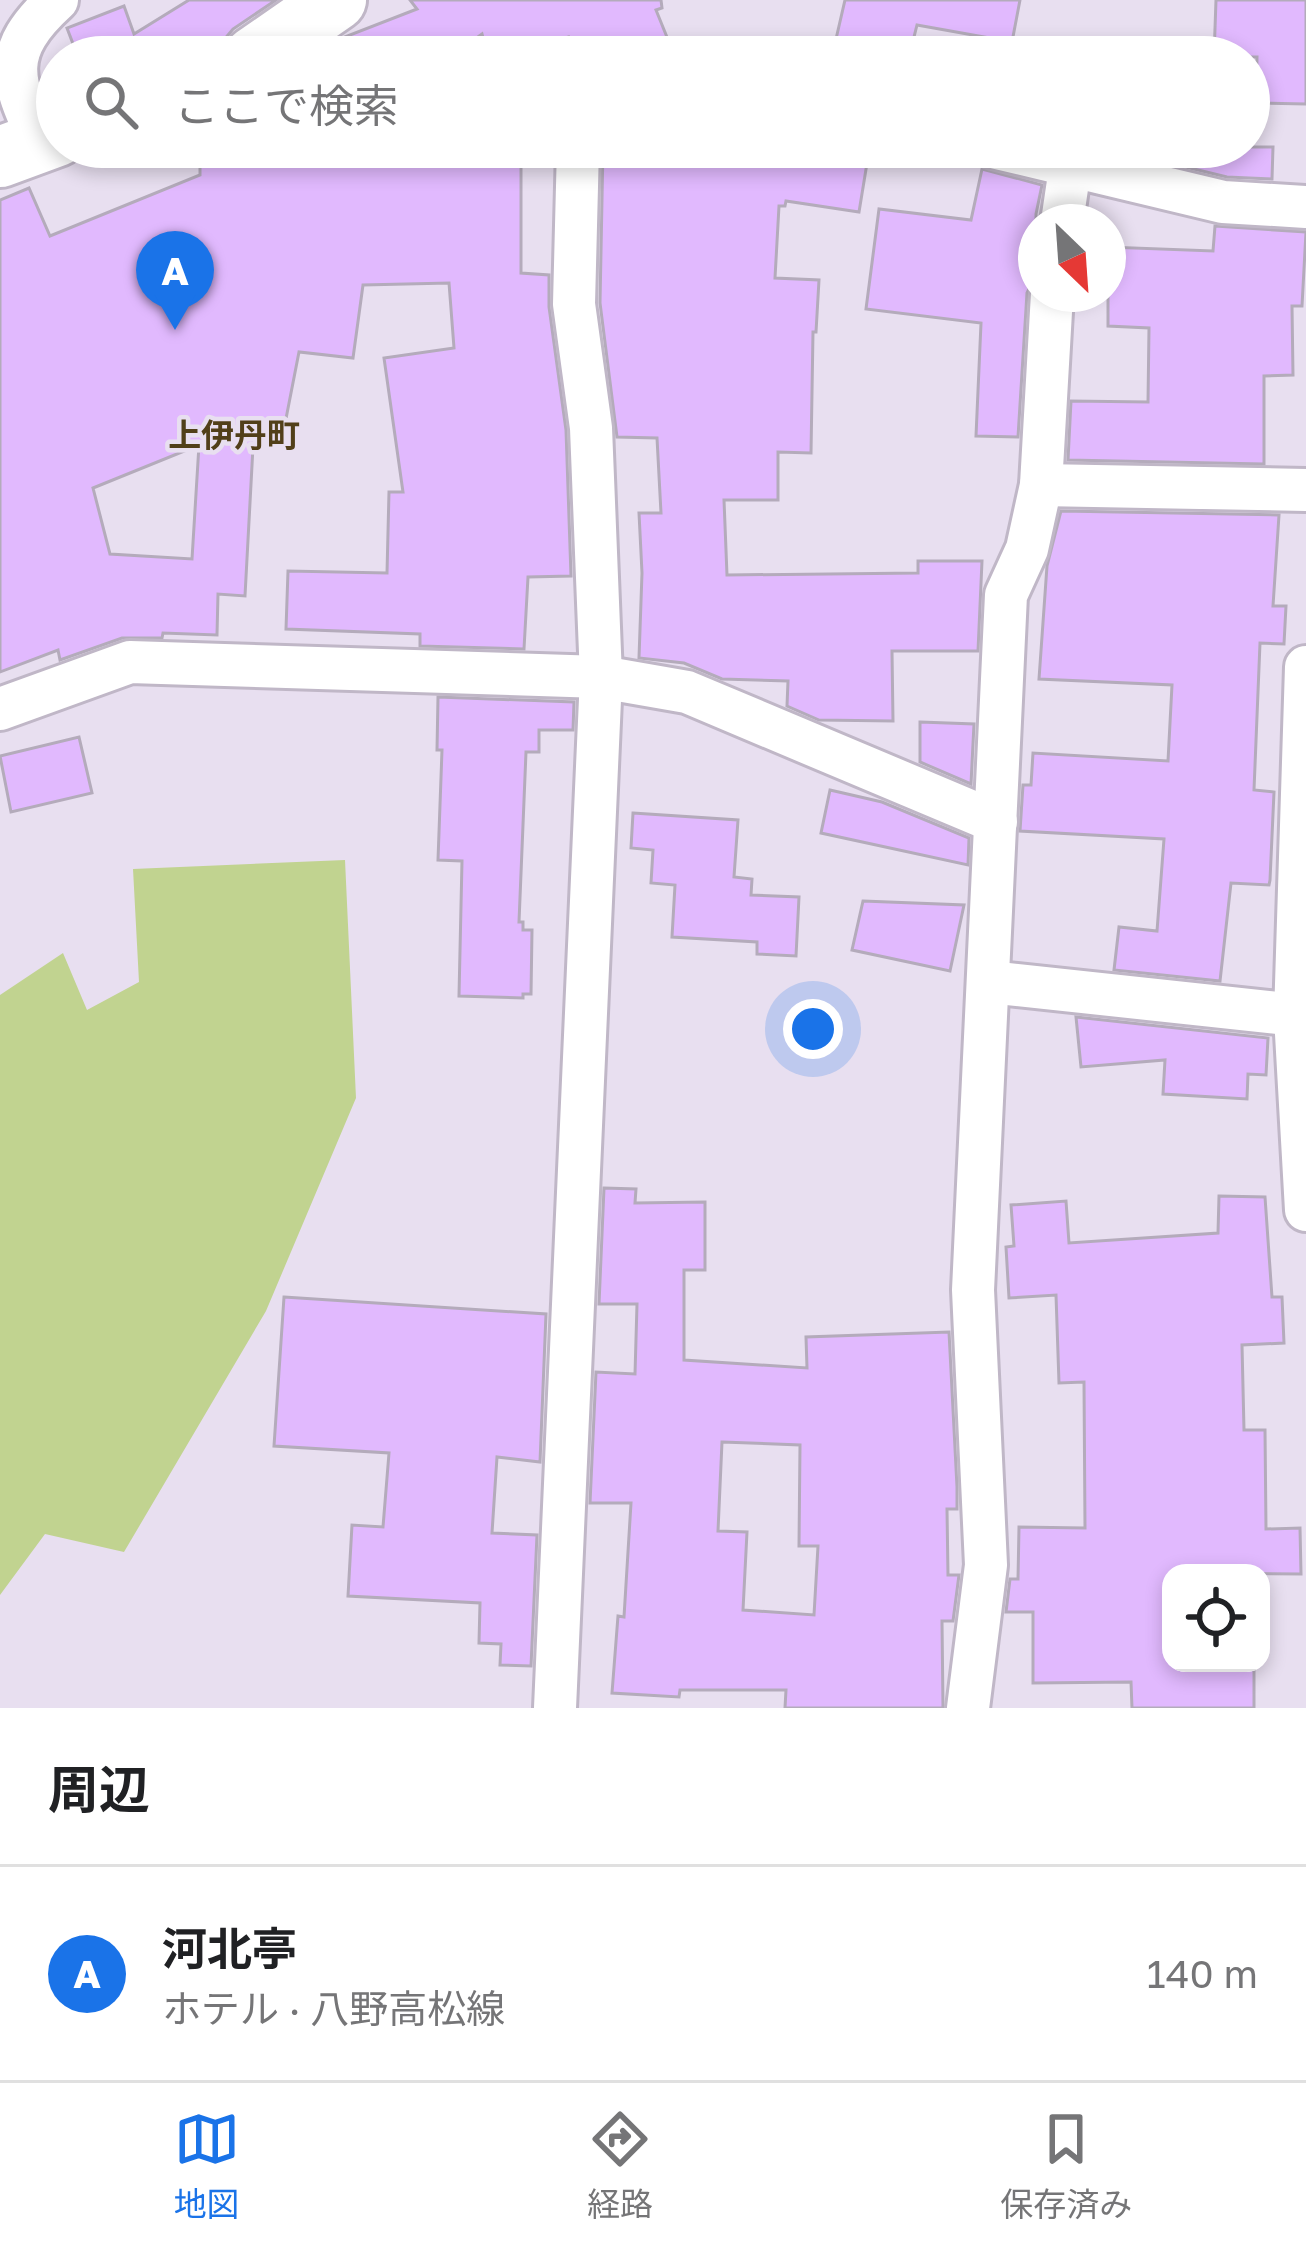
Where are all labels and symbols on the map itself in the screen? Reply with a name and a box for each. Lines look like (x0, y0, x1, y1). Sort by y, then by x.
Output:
north arrow (1018, 204, 1126, 312)
pin: A (136, 231, 214, 330)
district label: 上伊丹町 (168, 415, 300, 454)
your location (783, 999, 843, 1059)

